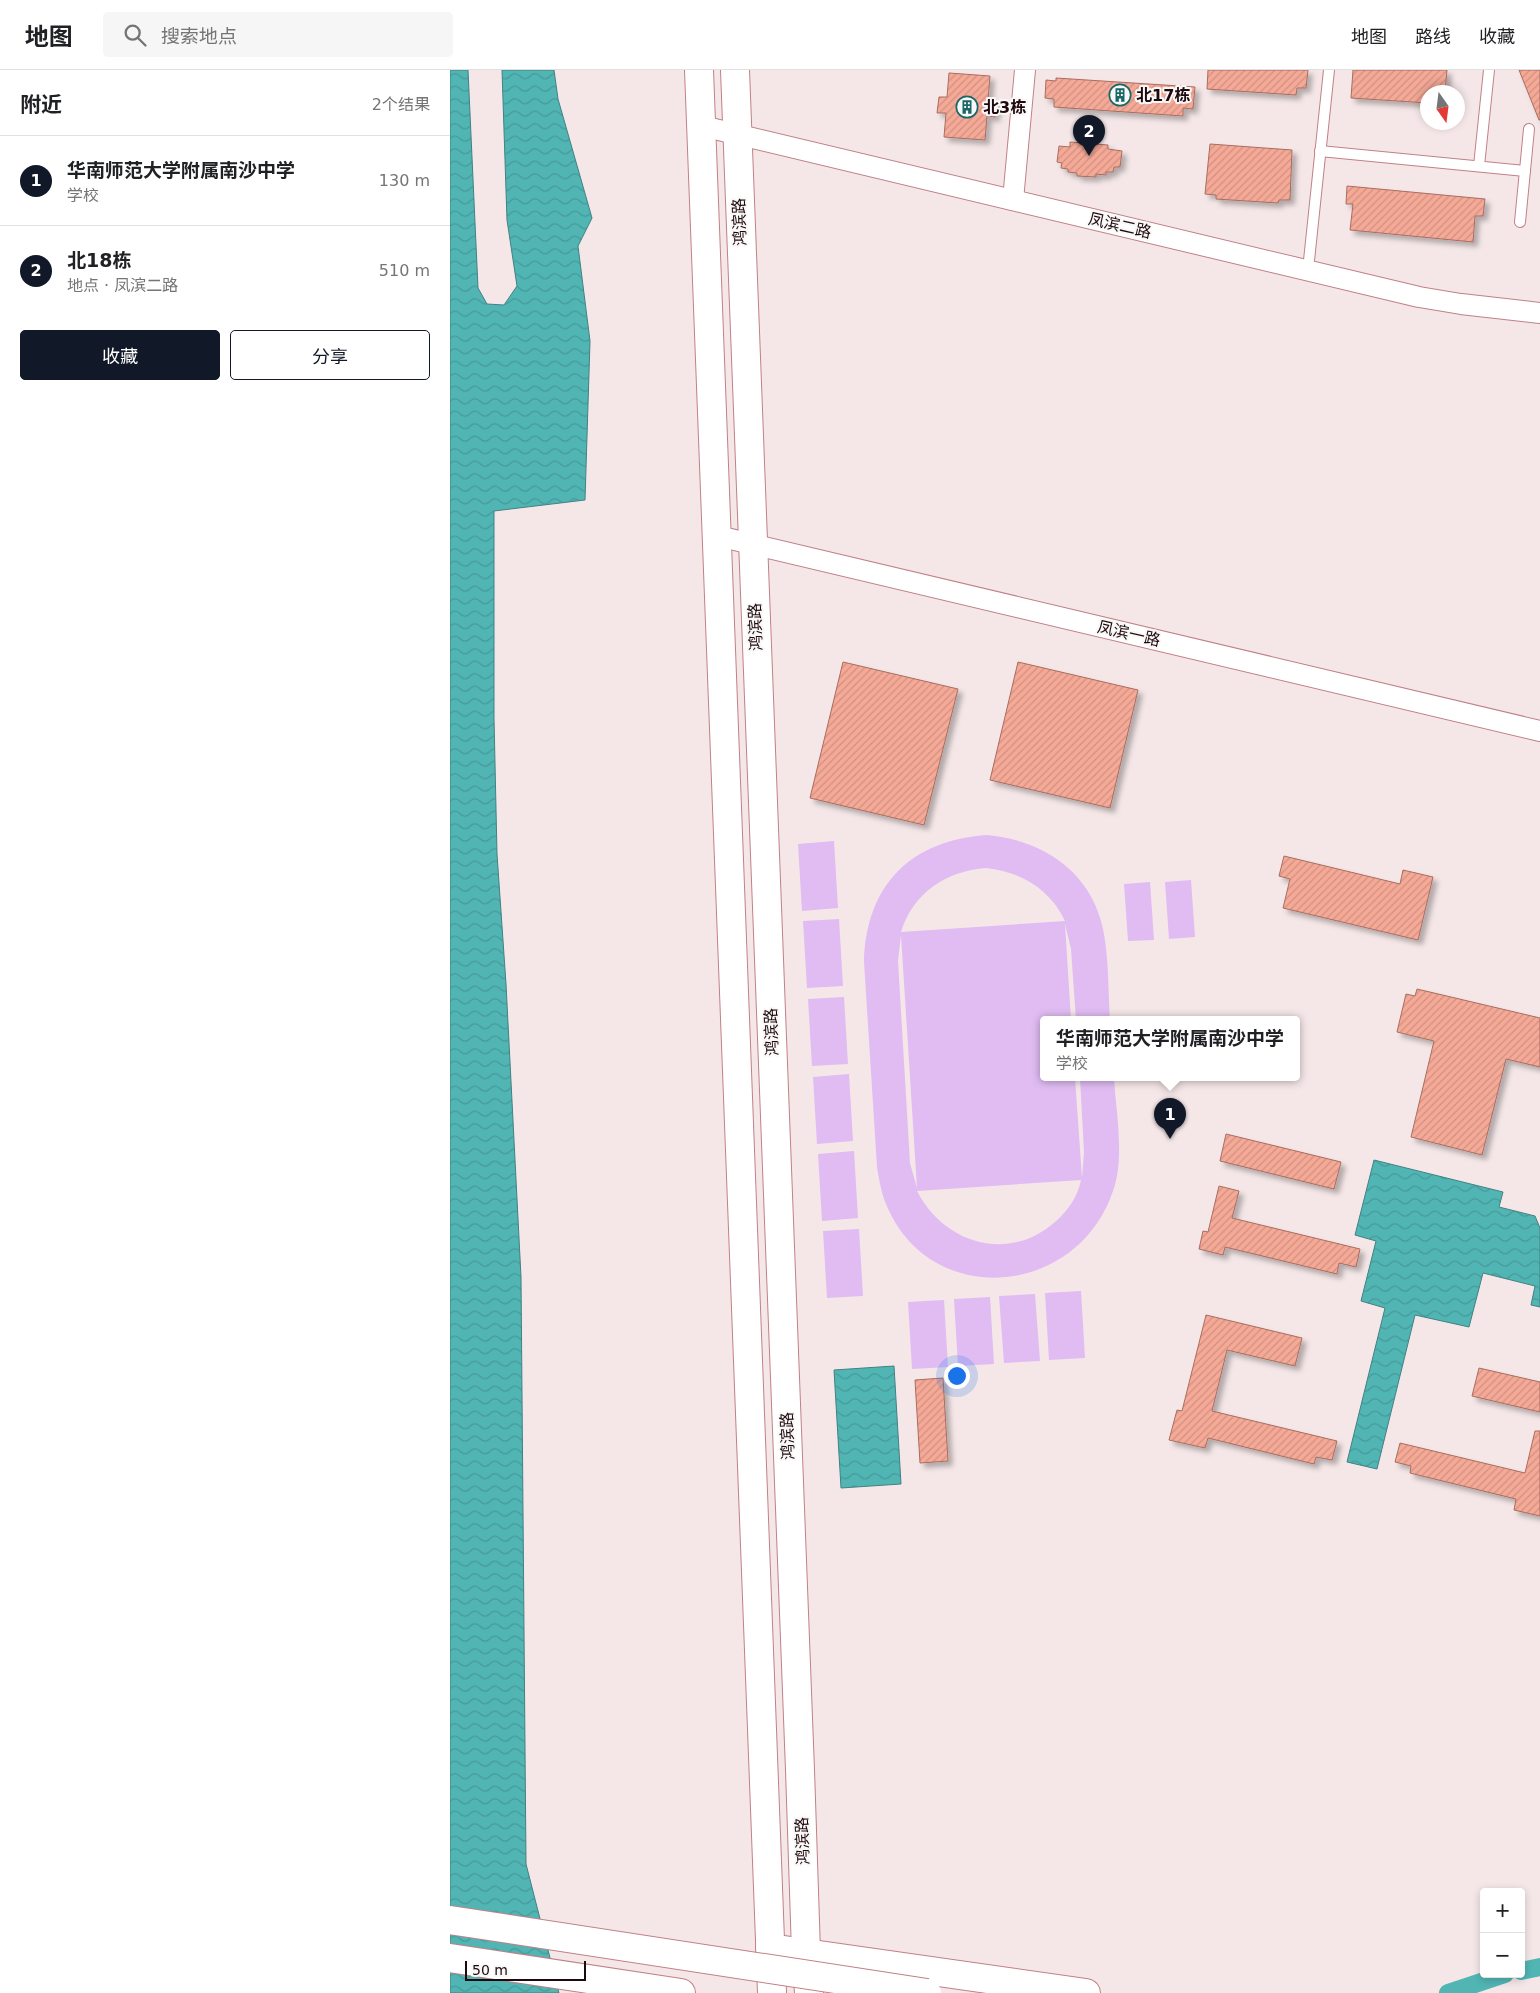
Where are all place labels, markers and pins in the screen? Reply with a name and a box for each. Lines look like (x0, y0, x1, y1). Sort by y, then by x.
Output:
building icon: 北17栋 (1108, 83, 1132, 107)
place label: 北17栋 (1136, 86, 1190, 105)
building icon: 北3栋 (955, 95, 979, 119)
place label: 北3栋 (983, 98, 1026, 117)
pin: 2 (1073, 115, 1105, 156)
pin: 1 (1154, 1098, 1186, 1139)

